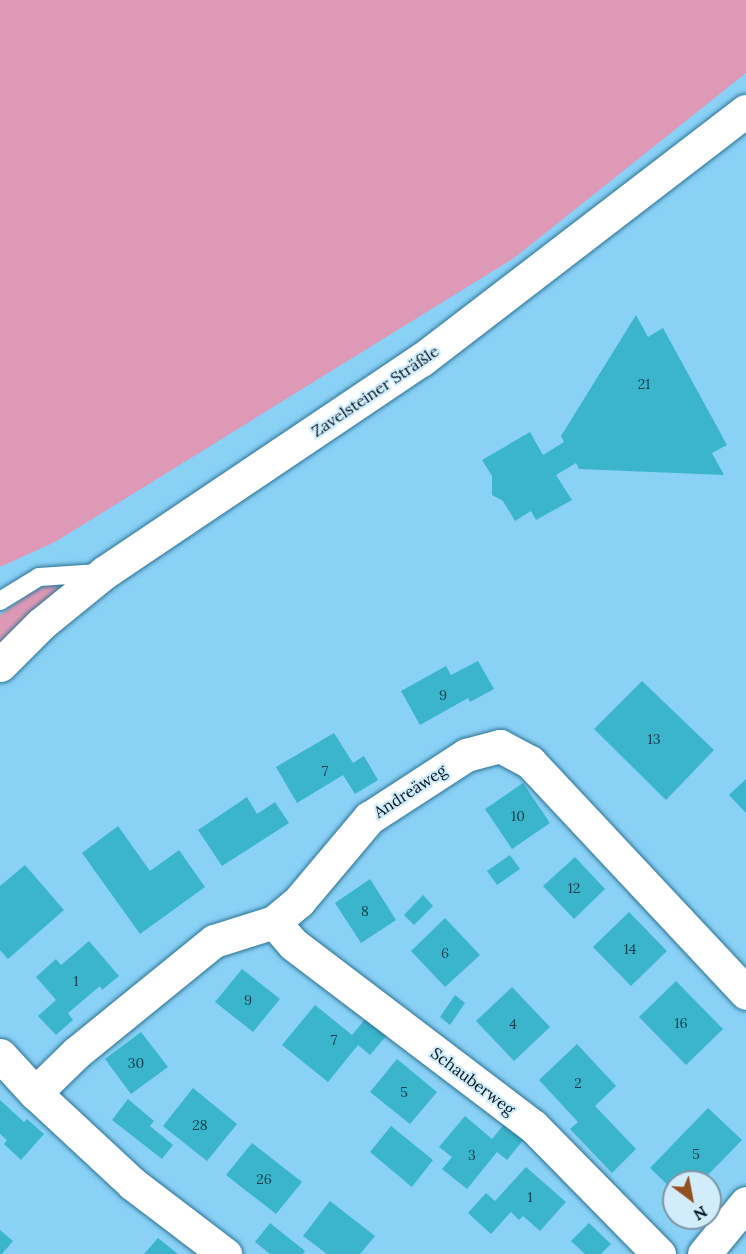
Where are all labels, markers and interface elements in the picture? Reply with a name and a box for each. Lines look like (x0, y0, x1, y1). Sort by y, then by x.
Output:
street label: Zavelsteiner Sträßle (308, 341, 442, 441)
house number: 21 (638, 376, 650, 392)
house number: 9 (439, 687, 447, 703)
house number: 13 (648, 731, 660, 747)
street label: Andreäweg (370, 760, 450, 822)
house number: 7 (322, 763, 328, 779)
house number: 10 (511, 808, 525, 824)
house number: 12 (568, 880, 580, 896)
house number: 8 (361, 903, 369, 919)
house number: 14 (624, 941, 636, 957)
house number: 6 (441, 945, 449, 961)
house number: 1 (73, 973, 79, 989)
house number: 9 (244, 992, 252, 1008)
house number: 16 (674, 1015, 688, 1031)
house number: 4 (509, 1016, 517, 1032)
house number: 7 (331, 1032, 337, 1048)
street label: Schauberweg (427, 1043, 519, 1119)
house number: 30 (128, 1055, 144, 1071)
house number: 2 (574, 1075, 582, 1091)
house number: 5 (400, 1084, 408, 1100)
house number: 28 (192, 1117, 208, 1133)
house number: 5 (692, 1146, 700, 1162)
house number: 3 (468, 1147, 476, 1163)
north arrow (662, 1170, 722, 1230)
house number: 26 (256, 1171, 272, 1187)
house number: 1 (527, 1189, 533, 1205)
text: N (690, 1202, 711, 1225)

